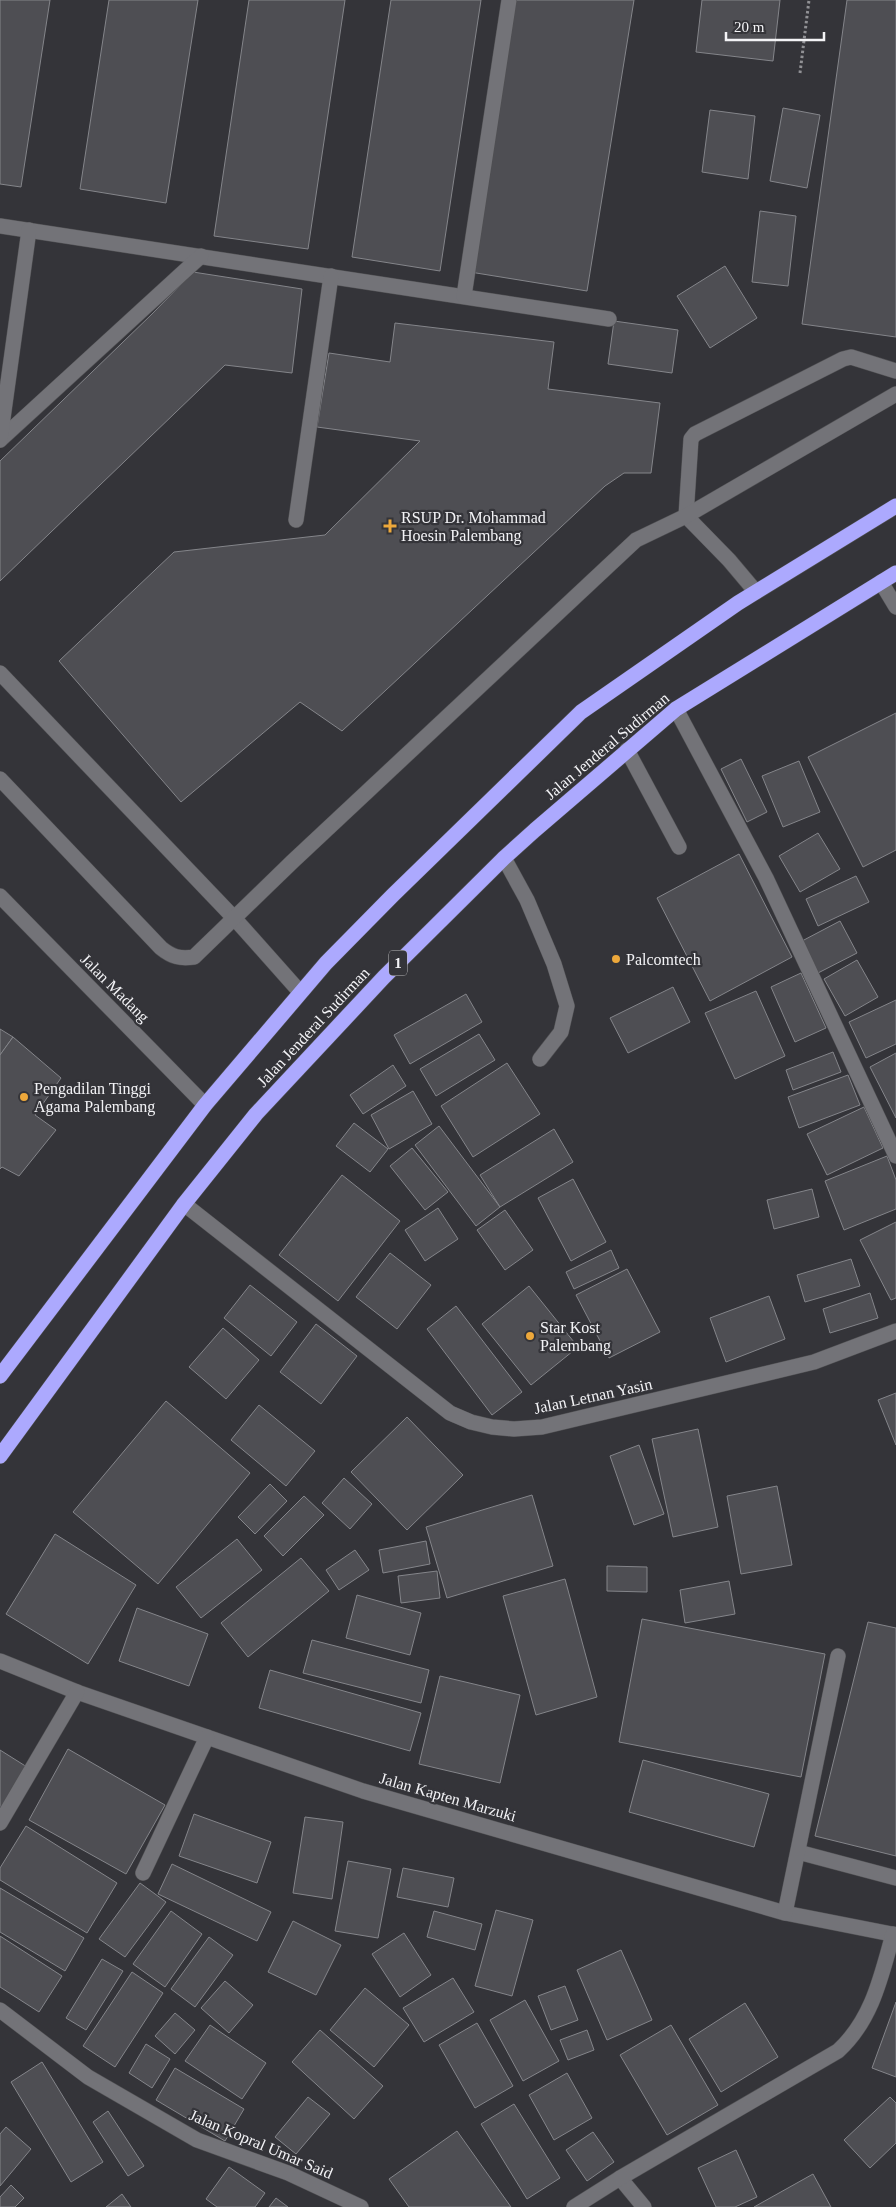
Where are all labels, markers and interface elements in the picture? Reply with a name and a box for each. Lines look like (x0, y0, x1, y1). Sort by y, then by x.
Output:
scale bar (726, 10, 824, 42)
text: 20 m (734, 19, 765, 35)
place label: RSUP Dr. Mohammad Hoesin Palembang (401, 509, 546, 545)
marker: RSUP Dr. Mohammad Hoesin Palembang (383, 519, 397, 533)
street label: Jalan Jenderal Sudirman (542, 689, 672, 803)
street label: Jalan Madang (77, 950, 153, 1026)
road number: 1 (389, 950, 407, 976)
place label: Palcomtech (626, 951, 701, 968)
marker: Palcomtech (610, 953, 622, 965)
street label: Jalan Jenderal Sudirman (253, 964, 373, 1090)
place label: Pengadilan Tinggi Agama Palembang (34, 1080, 155, 1116)
marker: Pengadilan Tinggi Agama Palembang (18, 1091, 30, 1103)
place label: Star Kost Palembang (540, 1319, 611, 1355)
marker: Star Kost Palembang (524, 1330, 536, 1342)
street label: Jalan Letnan Yasin (532, 1375, 654, 1417)
street label: Jalan Kapten Marzuki (377, 1769, 519, 1826)
street label: Jalan Kopral Umar Said (186, 2106, 335, 2183)

